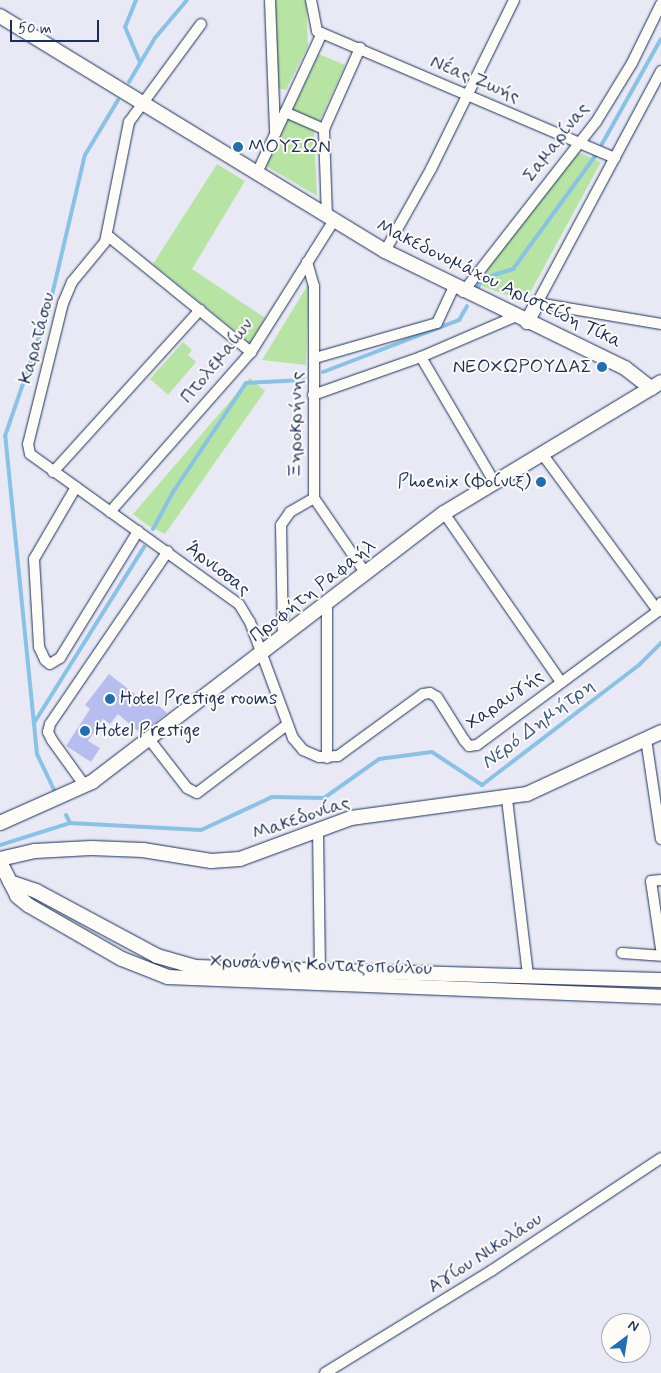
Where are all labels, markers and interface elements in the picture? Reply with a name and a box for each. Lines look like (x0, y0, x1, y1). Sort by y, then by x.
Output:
scale bar (12, 10, 101, 42)
text: 50 m (18, 19, 52, 39)
street label: Νέας Ζωής (427, 50, 523, 108)
street label: Σαμαρίνας (518, 98, 594, 186)
place label: ΜΟΥΣΩΝ (248, 136, 331, 158)
marker: ΜΟΥΣΩΝ (232, 141, 244, 153)
street label: Μακεδονομάχου Αριστείδη Τίκα (373, 215, 625, 353)
street label: Καρατάσου (14, 290, 60, 386)
street label: Πτολεμαίων (176, 314, 258, 408)
place label: ΝΕΟΧΩΡΟΥΔΑΣ (453, 356, 592, 378)
marker: ΝΕΟΧΩΡΟΥΔΑΣ (596, 361, 608, 373)
street label: Ξηροκρήνης (284, 371, 308, 479)
place label: Phoenix (Φοίνιξ) (398, 471, 531, 493)
marker: Phoenix (Φοίνιξ) (535, 476, 547, 488)
street label: Προφήτη Ραφαήλ (245, 535, 381, 647)
street label: Άρνισσας (181, 537, 255, 601)
street label: Χαραυγής (462, 665, 548, 735)
water label: Νερό Δημήτρη (477, 674, 599, 774)
place label: Hotel Prestige rooms (120, 688, 277, 710)
marker: Hotel Prestige rooms (104, 693, 116, 705)
place label: Hotel Prestige (95, 720, 200, 742)
marker: Hotel Prestige (79, 725, 91, 737)
street label: Μακεδονίας (249, 791, 353, 845)
street label: Χρυσάνθης Κονταξοπούλου (210, 950, 432, 980)
street label: Αγίου Νικολάου (424, 1208, 546, 1298)
north arrow (601, 1313, 651, 1363)
text: N (625, 1316, 642, 1336)

